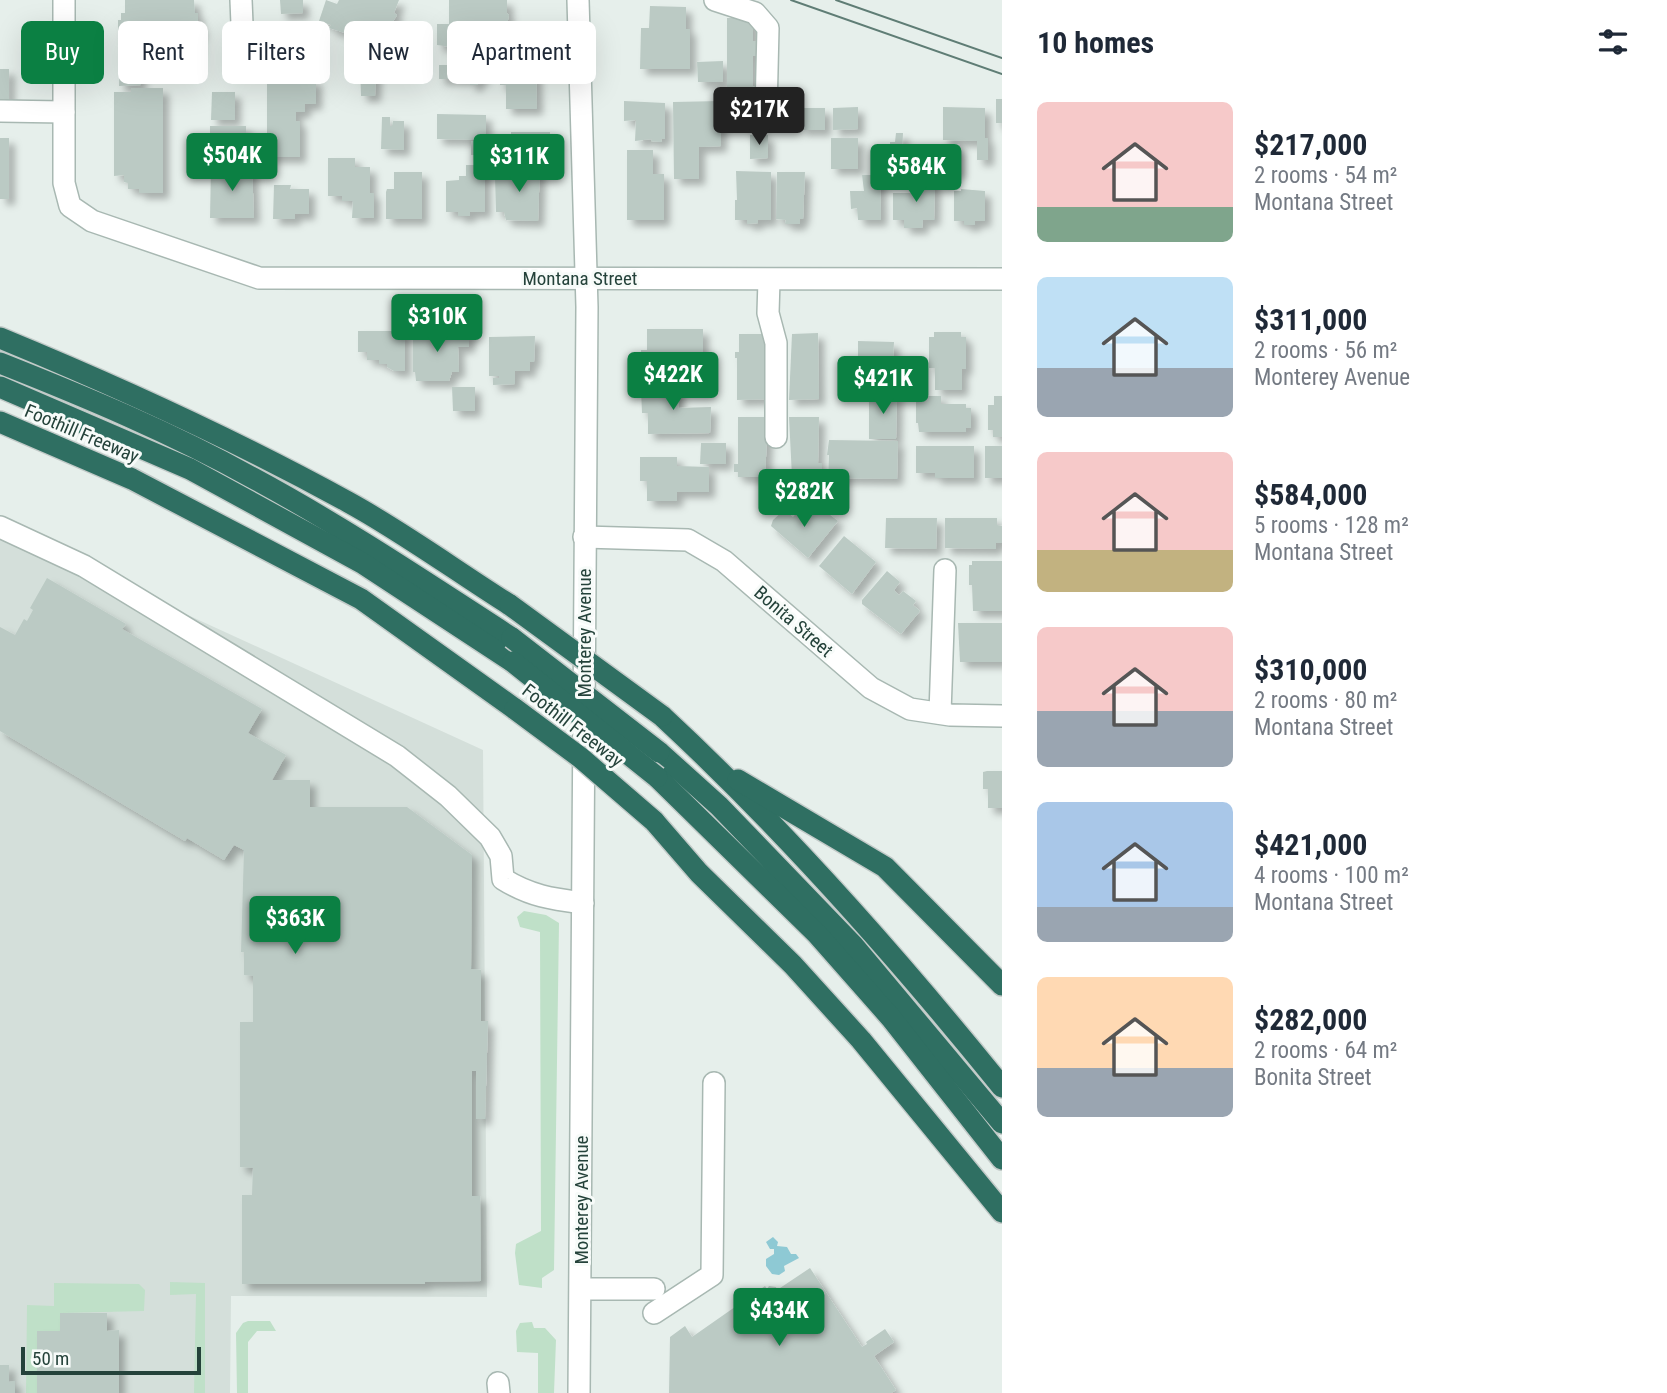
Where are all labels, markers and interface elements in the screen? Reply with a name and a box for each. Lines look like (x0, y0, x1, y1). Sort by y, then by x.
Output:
chip: Buy (21, 21, 104, 84)
chip: Rent (118, 21, 208, 84)
chip: Filters (222, 21, 330, 84)
chip: New (344, 21, 433, 84)
chip: Apartment (447, 21, 596, 84)
icon: filters (1594, 23, 1632, 61)
text: 10 homes (1037, 25, 1154, 60)
pin: $217K (710, 88, 808, 147)
text: $217K (729, 96, 789, 123)
text: $217,000 (1254, 127, 1367, 162)
icon: home (1093, 130, 1177, 214)
pin: $504K (183, 134, 281, 193)
pin: $311K (470, 134, 568, 194)
text: $504K (202, 142, 262, 169)
text: $311K (489, 143, 549, 170)
pin: $584K (867, 144, 965, 204)
text: $584K (886, 153, 946, 180)
text: 2 rooms · 54 m² (1254, 162, 1397, 189)
text: Montana Street (1254, 189, 1393, 216)
street label: Montana Street (522, 267, 638, 290)
pin: $310K (388, 294, 486, 354)
text: $311,000 (1254, 302, 1367, 337)
text: $310K (407, 303, 467, 330)
icon: home (1093, 305, 1177, 389)
text: 2 rooms · 56 m² (1254, 337, 1397, 364)
pin: $422K (624, 352, 722, 412)
pin: $421K (834, 356, 932, 416)
text: $422K (643, 361, 703, 388)
text: Monterey Avenue (1254, 364, 1410, 391)
text: $421K (853, 365, 913, 392)
street label: Foothill Freeway (21, 399, 142, 468)
pin: $282K (755, 470, 853, 529)
text: $584,000 (1254, 477, 1367, 512)
text: $282K (774, 478, 834, 505)
icon: home (1093, 480, 1177, 564)
text: 5 rooms · 128 m² (1254, 512, 1409, 539)
text: Montana Street (1254, 539, 1393, 566)
street label: Monterey Avenue (573, 568, 596, 698)
street label: Bonita Street (749, 581, 838, 662)
text: $310,000 (1254, 652, 1367, 687)
icon: home (1093, 655, 1177, 739)
street label: Foothill Freeway (518, 679, 628, 772)
text: 2 rooms · 80 m² (1254, 687, 1397, 714)
text: Montana Street (1254, 714, 1393, 741)
text: $421,000 (1254, 827, 1367, 862)
icon: home (1093, 830, 1177, 914)
text: 4 rooms · 100 m² (1254, 862, 1409, 889)
text: Montana Street (1254, 889, 1393, 916)
pin: $363K (246, 897, 344, 956)
text: $363K (265, 905, 325, 932)
text: $282,000 (1254, 1002, 1367, 1037)
icon: home (1093, 1005, 1177, 1089)
text: 2 rooms · 64 m² (1254, 1037, 1397, 1064)
text: Bonita Street (1254, 1064, 1372, 1091)
street label: Monterey Avenue (570, 1135, 593, 1265)
pin: $434K (730, 1288, 828, 1348)
text: $434K (749, 1297, 809, 1324)
scale bar (21, 1344, 201, 1376)
text: 50 m (32, 1347, 69, 1370)

